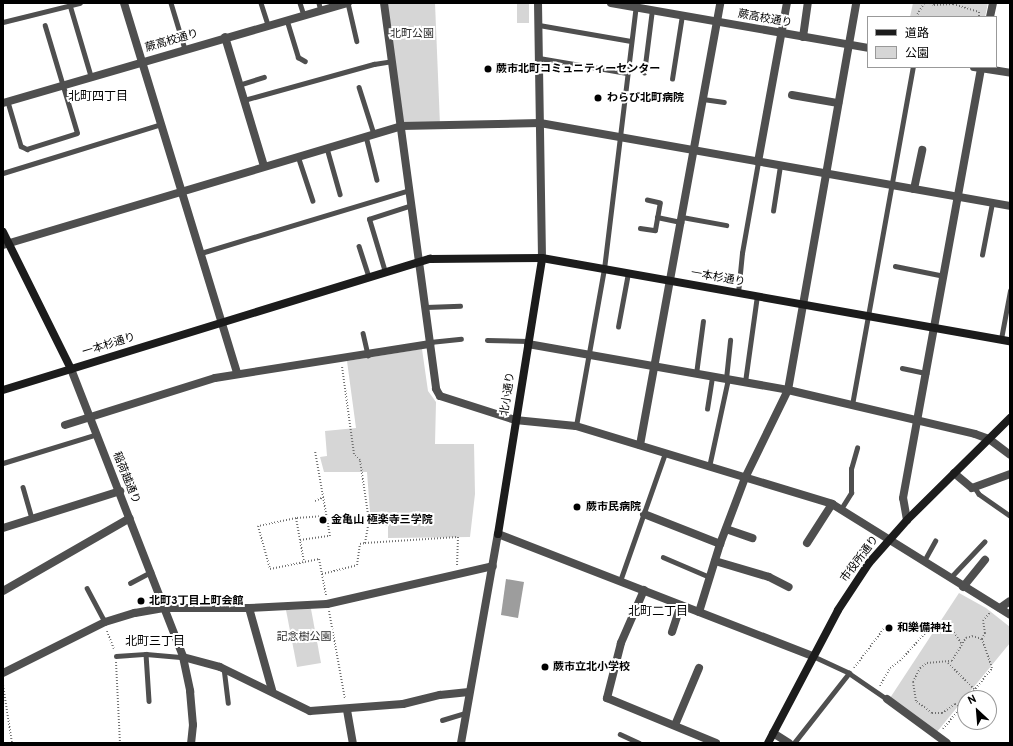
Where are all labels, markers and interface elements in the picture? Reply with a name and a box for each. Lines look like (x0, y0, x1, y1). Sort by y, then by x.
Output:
street label: 蕨高校通り (737, 8, 793, 30)
legend (867, 16, 997, 68)
text: 道路 (905, 26, 929, 42)
street label: 蕨高校通り (144, 27, 200, 55)
park label: 北町公園 (390, 27, 434, 41)
text: 公園 (905, 46, 929, 62)
place label: 蕨市北町コミュニティーセンター (496, 62, 661, 76)
marker: 蕨市北町コミュニティーセンター (483, 64, 493, 74)
district label: 北町四丁目 (68, 91, 128, 105)
place label: わらび北町病院 (607, 91, 684, 105)
marker: わらび北町病院 (592, 92, 604, 104)
street label: 一本杉通り (690, 267, 746, 289)
street label: 一本杉通り (81, 331, 137, 359)
street label: 北小通り (498, 371, 518, 417)
street label: 稲荷越通り (110, 450, 142, 506)
place label: 蕨市民病院 (586, 500, 641, 514)
marker: 蕨市民病院 (571, 501, 583, 513)
place label: 金亀山 極楽寺三学院 (331, 513, 433, 527)
marker: 金亀山 極楽寺三学院 (318, 515, 328, 525)
street label: 市役所通り (838, 533, 882, 585)
place label: 北町3丁目上町会館 (149, 594, 244, 608)
marker: 北町3丁目上町会館 (136, 596, 146, 606)
district label: 北町二丁目 (628, 606, 688, 620)
place label: 和樂備神社 (897, 621, 952, 635)
marker: 和樂備神社 (884, 623, 894, 633)
park label: 記念樹公園 (277, 630, 331, 644)
district label: 北町三丁目 (125, 636, 185, 650)
place label: 蕨市立北小学校 (553, 660, 630, 674)
marker: 蕨市立北小学校 (540, 662, 550, 672)
north arrow (957, 690, 997, 730)
text: N (966, 692, 979, 708)

